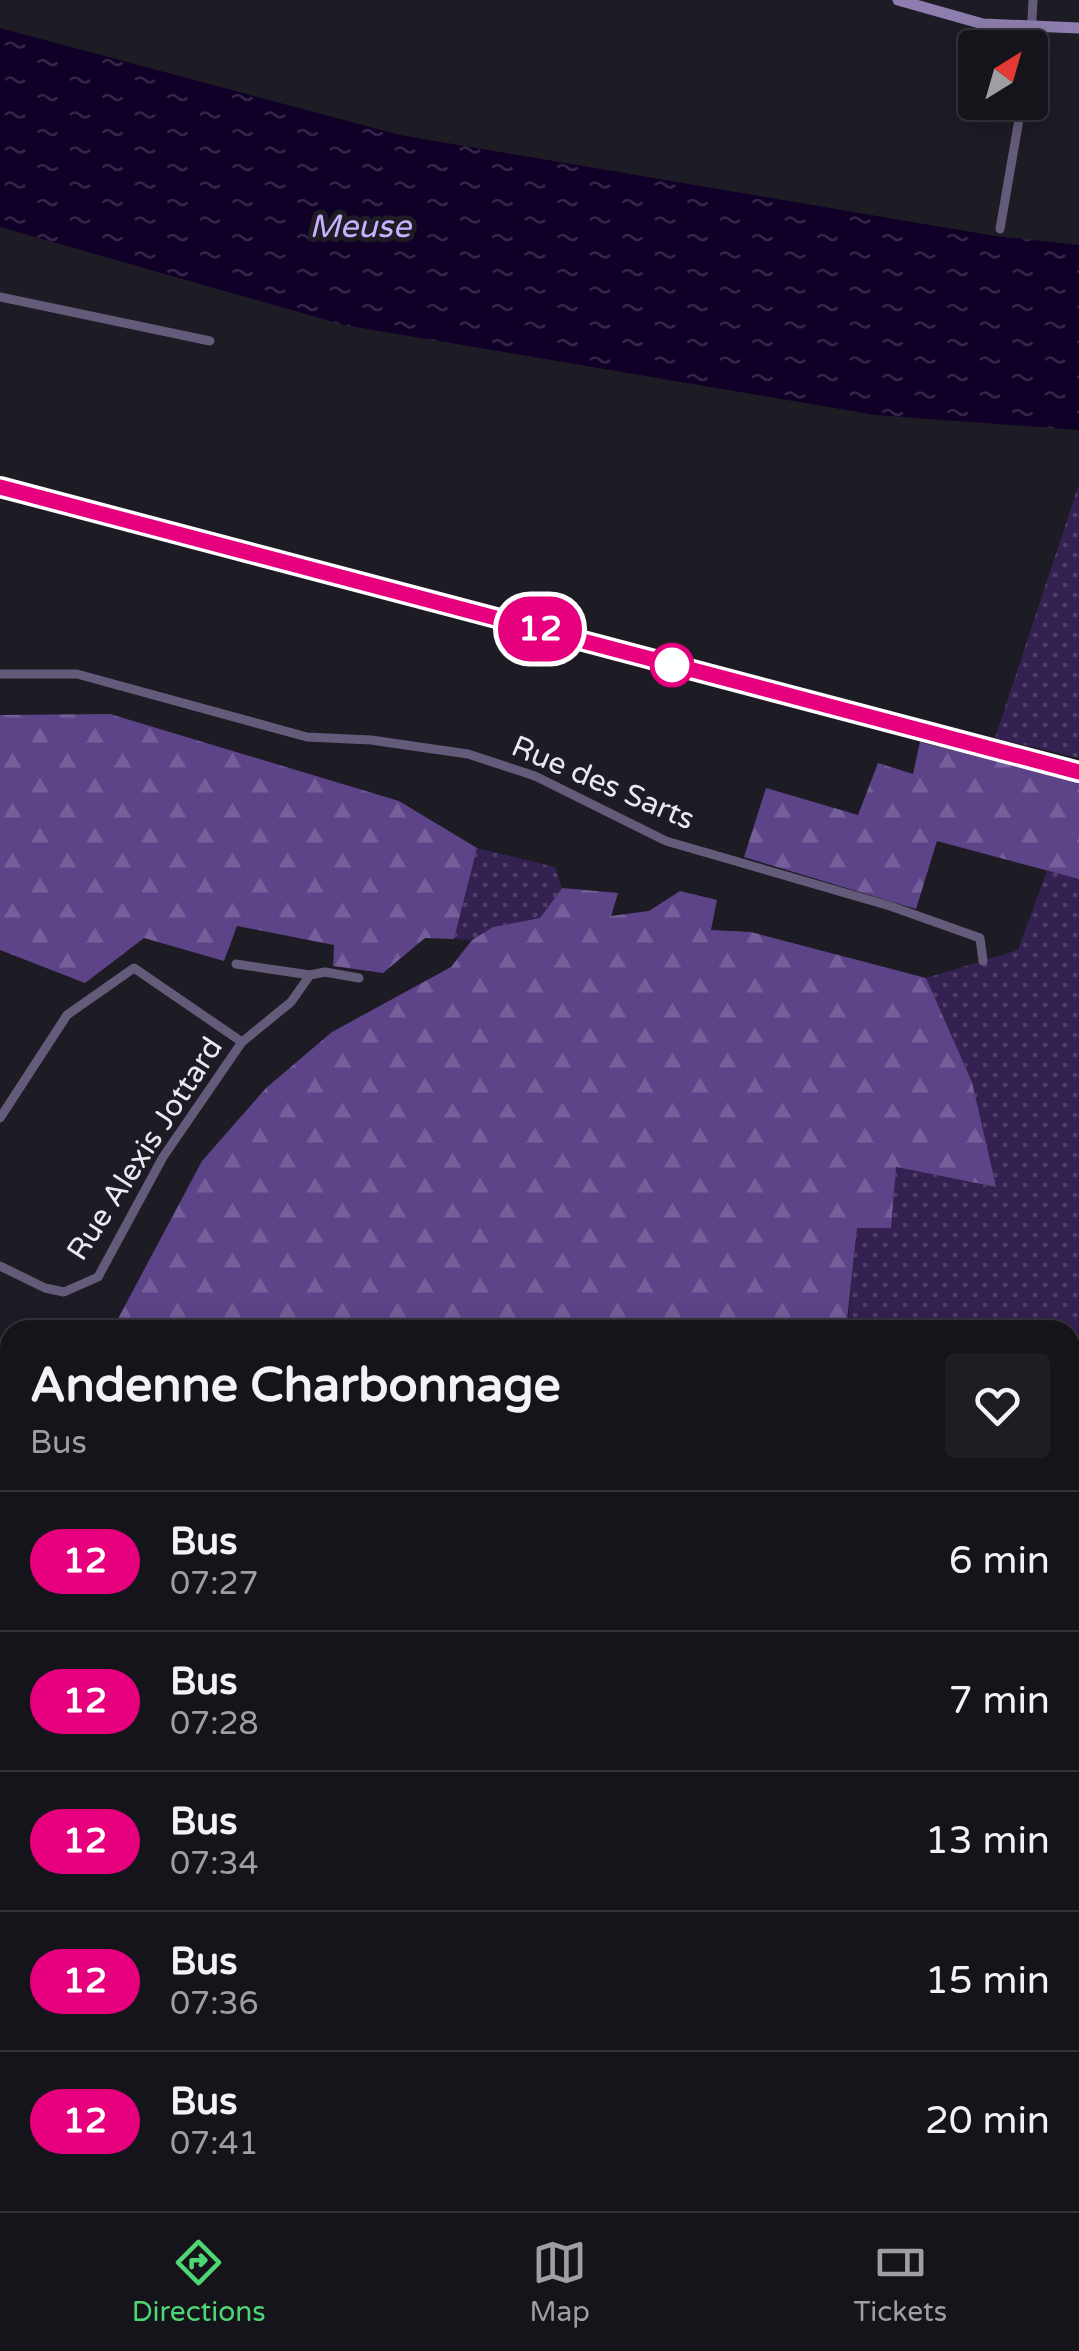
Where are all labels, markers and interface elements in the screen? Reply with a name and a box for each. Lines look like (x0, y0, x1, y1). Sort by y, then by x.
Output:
north arrow (958, 30, 1048, 120)
map controls (958, 30, 1048, 120)
water label: Meuse (309, 208, 413, 246)
line badge: 12 (495, 596, 585, 662)
text: 12 (518, 608, 562, 650)
unlabelled marker (651, 644, 693, 686)
street label: Rue des Sarts (506, 728, 700, 838)
street label: Rue Alexis Jottard (59, 1030, 231, 1268)
button: heart (945, 1353, 1050, 1458)
text: Andenne Charbonnage (30, 1357, 561, 1415)
text: Bus (30, 1424, 87, 1462)
text: Bus (170, 1519, 237, 1565)
text: 6 min (949, 1538, 1050, 1584)
text: 12 (63, 1540, 107, 1582)
text: 07:27 (170, 1565, 259, 1603)
text: Bus (170, 1659, 237, 1705)
text: 7 min (949, 1678, 1050, 1724)
text: 12 (63, 1680, 107, 1722)
text: 07:28 (170, 1705, 259, 1743)
text: Bus (170, 1799, 237, 1845)
text: 13 min (925, 1818, 1050, 1864)
text: 12 (63, 1820, 107, 1862)
text: 07:34 (170, 1845, 259, 1883)
text: Bus (170, 1939, 237, 1985)
text: 15 min (925, 1958, 1050, 2004)
text: 12 (63, 1960, 107, 2002)
text: 07:36 (170, 1985, 259, 2023)
text: Bus (170, 2079, 237, 2125)
text: 20 min (925, 2098, 1050, 2144)
text: 12 (63, 2100, 107, 2142)
text: 07:41 (170, 2125, 259, 2163)
tab: Directions (132, 2235, 266, 2329)
tab: Map (529, 2235, 590, 2329)
tab: Tickets (854, 2235, 947, 2329)

